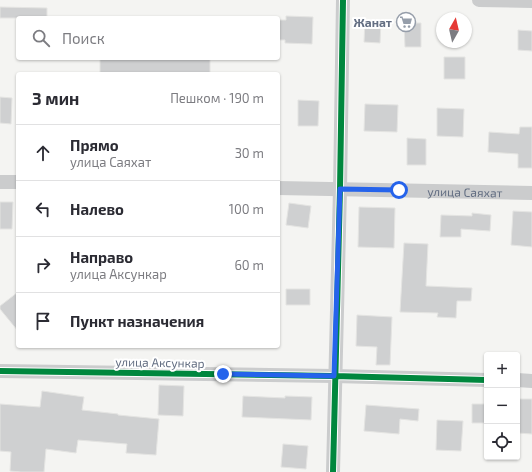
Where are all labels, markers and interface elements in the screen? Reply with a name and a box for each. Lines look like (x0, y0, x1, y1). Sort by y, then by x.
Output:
supermarket icon: Жанат (395, 11, 417, 33)
north arrow (436, 12, 472, 48)
place label: Жанат (354, 15, 392, 29)
search box (16, 16, 280, 60)
icon: search (30, 27, 52, 49)
text: Поиск (62, 29, 105, 47)
text: 3 мин (32, 88, 79, 108)
text: Пешком · 190 m (170, 90, 264, 106)
text: Прямо (70, 136, 119, 154)
icon: ahead (32, 142, 54, 164)
text: 30 m (235, 145, 264, 161)
text: улица Саяхат (70, 154, 151, 170)
route start (390, 181, 408, 199)
street label: улица Саяхат (427, 184, 503, 199)
icon: left (32, 198, 54, 220)
text: Налево (70, 200, 124, 218)
text: 100 m (229, 201, 264, 217)
text: Направо (70, 248, 133, 266)
icon: right (32, 254, 54, 276)
text: 60 m (234, 257, 264, 273)
text: улица Аксункар (70, 266, 167, 282)
icon: arrive (32, 310, 54, 332)
text: Пункт назначения (70, 312, 204, 330)
map controls (484, 352, 520, 460)
button: + (484, 352, 520, 388)
street label: улица Аксункар (115, 354, 205, 371)
route end (214, 365, 232, 383)
button: − (484, 388, 520, 424)
button: locate (484, 424, 520, 460)

